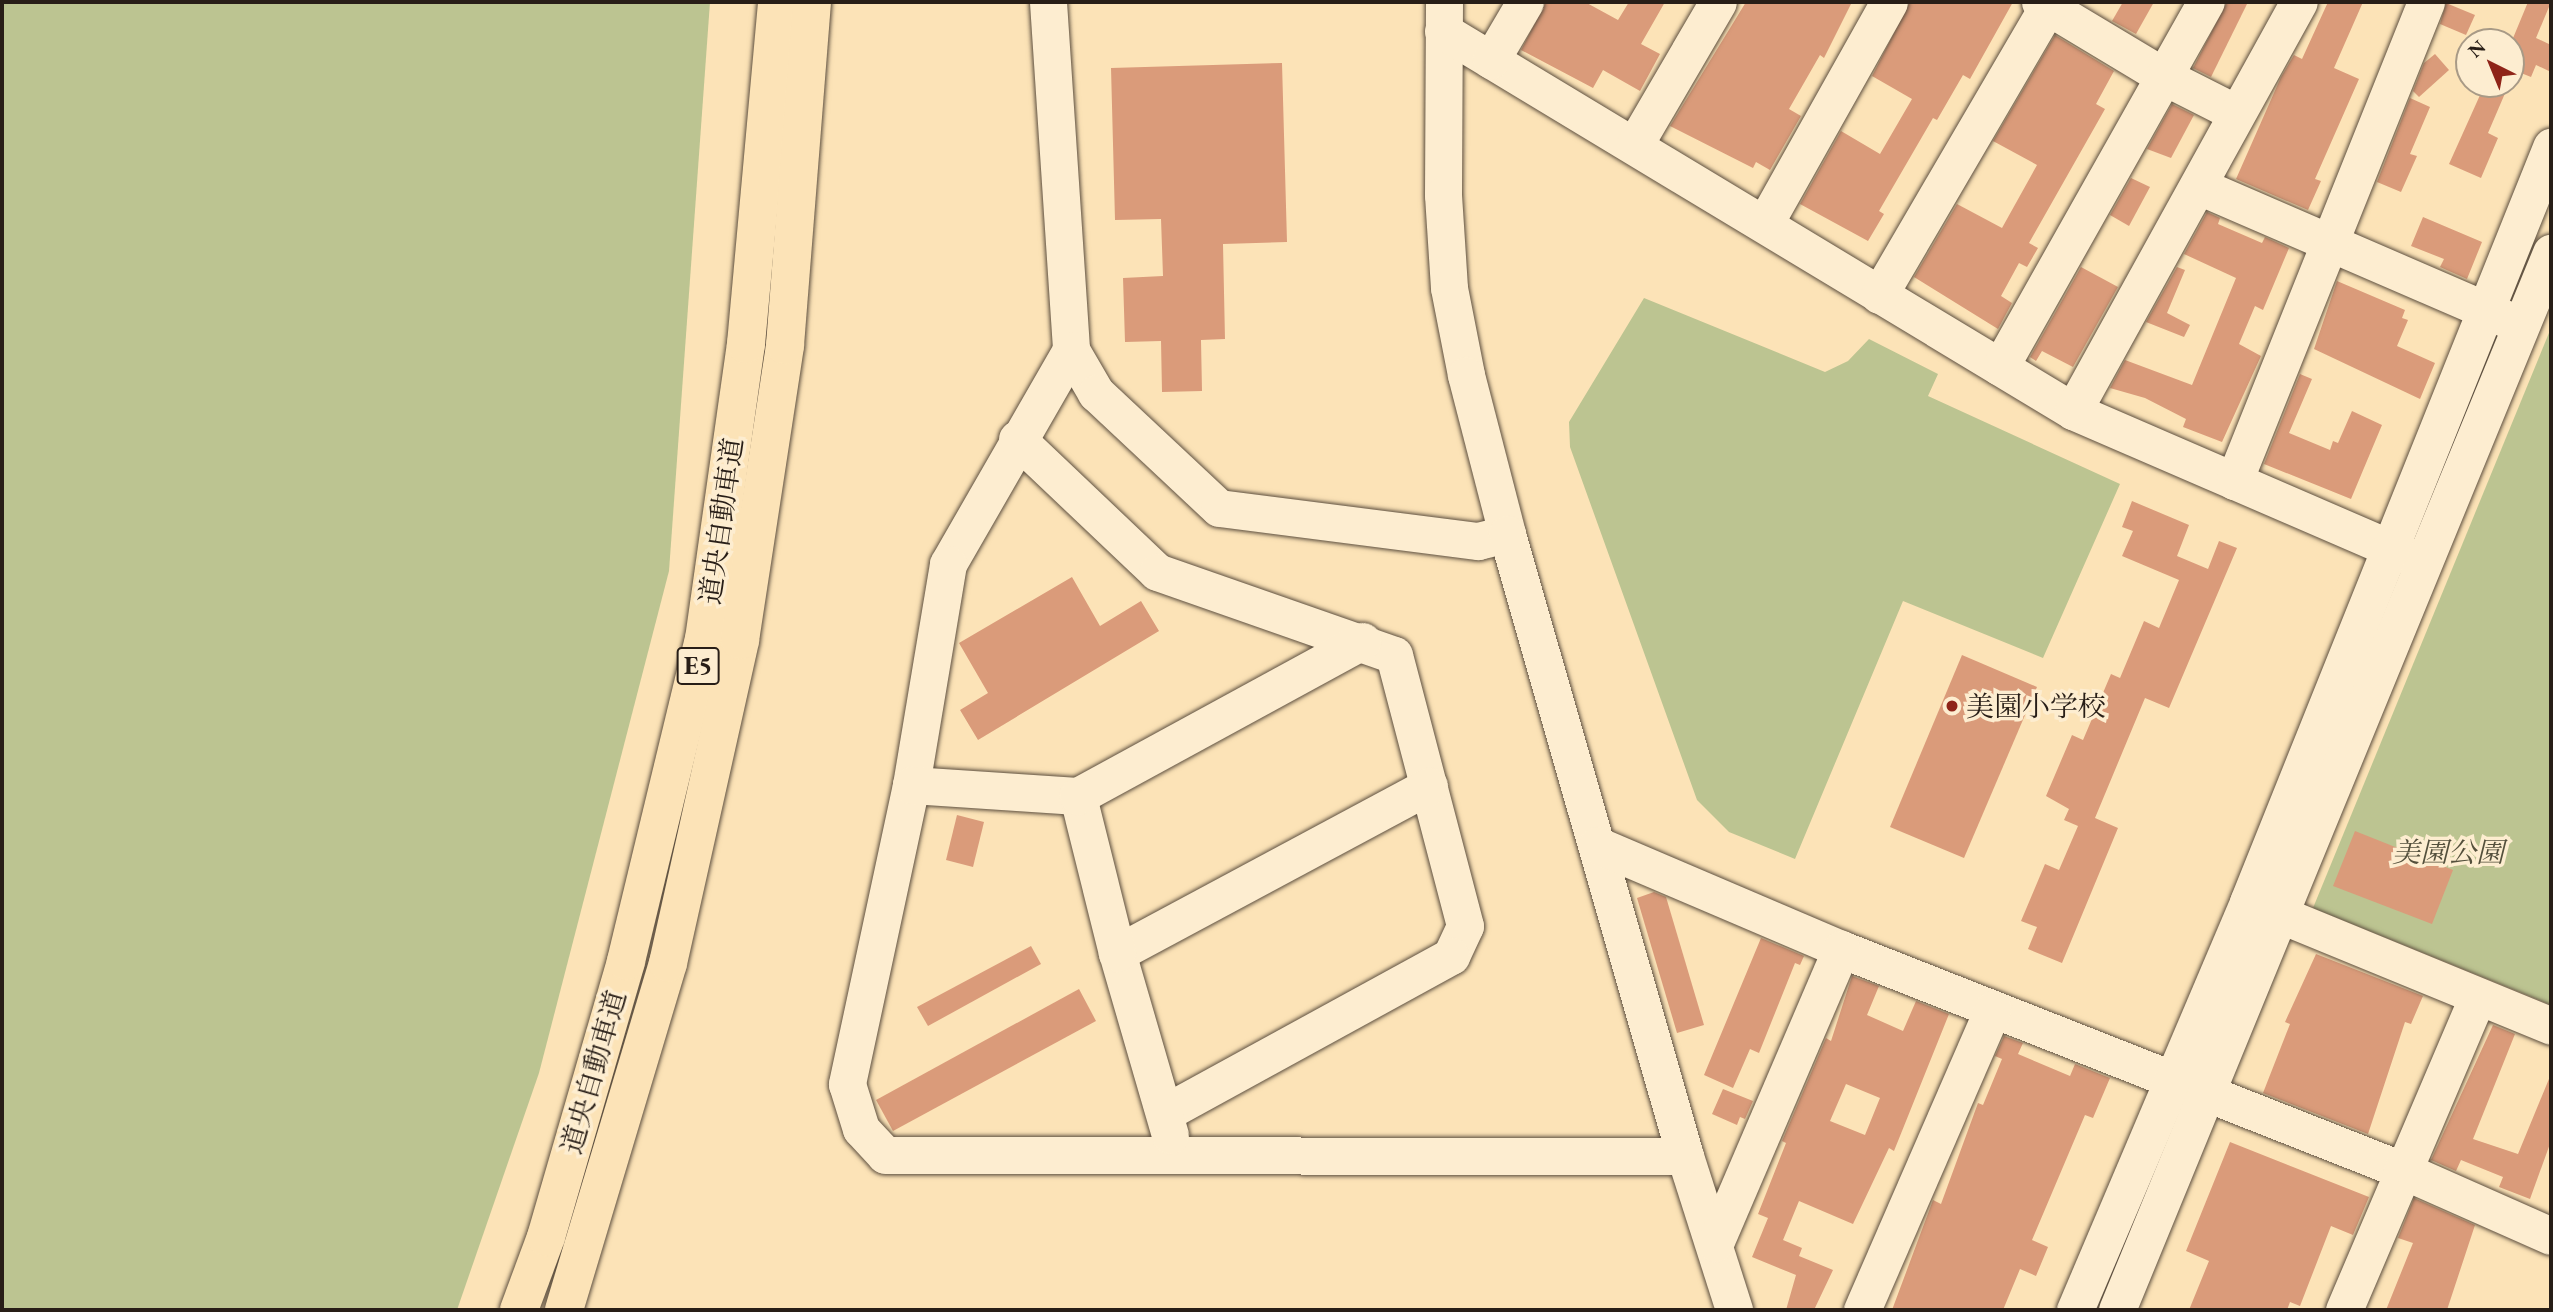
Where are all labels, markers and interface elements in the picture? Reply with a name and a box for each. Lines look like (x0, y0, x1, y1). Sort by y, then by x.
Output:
north arrow (2455, 28, 2525, 98)
text: N (2463, 34, 2491, 63)
street label: 道央自動車道 (693, 435, 749, 607)
road number: E5 (675, 644, 721, 688)
place label: 美園小学校 (1966, 689, 2106, 723)
marker: 美園小学校 (1944, 698, 1960, 714)
park label: 美園公園 (2392, 835, 2504, 869)
street label: 道央自動車道 (554, 987, 632, 1157)

